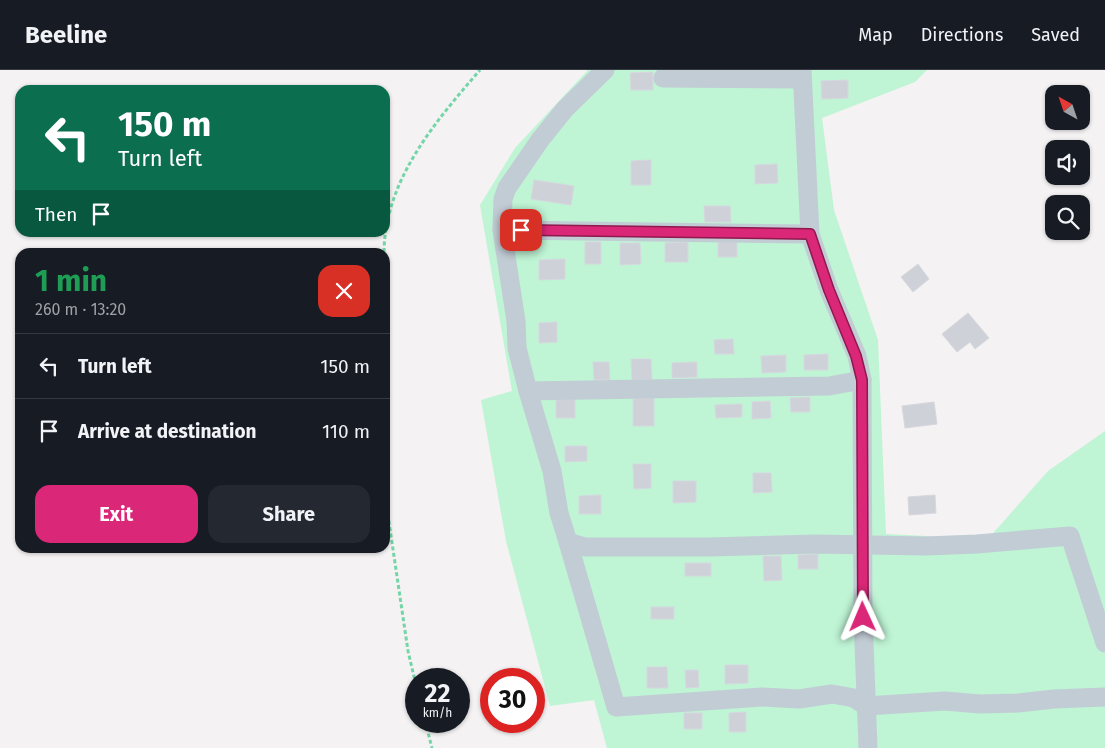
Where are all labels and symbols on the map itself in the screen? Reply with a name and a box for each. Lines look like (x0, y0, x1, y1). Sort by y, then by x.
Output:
north arrow (1045, 85, 1090, 130)
pin (500, 209, 542, 251)
position arrow (836, 590, 888, 642)
speed limit sign: 30 (480, 668, 545, 733)

